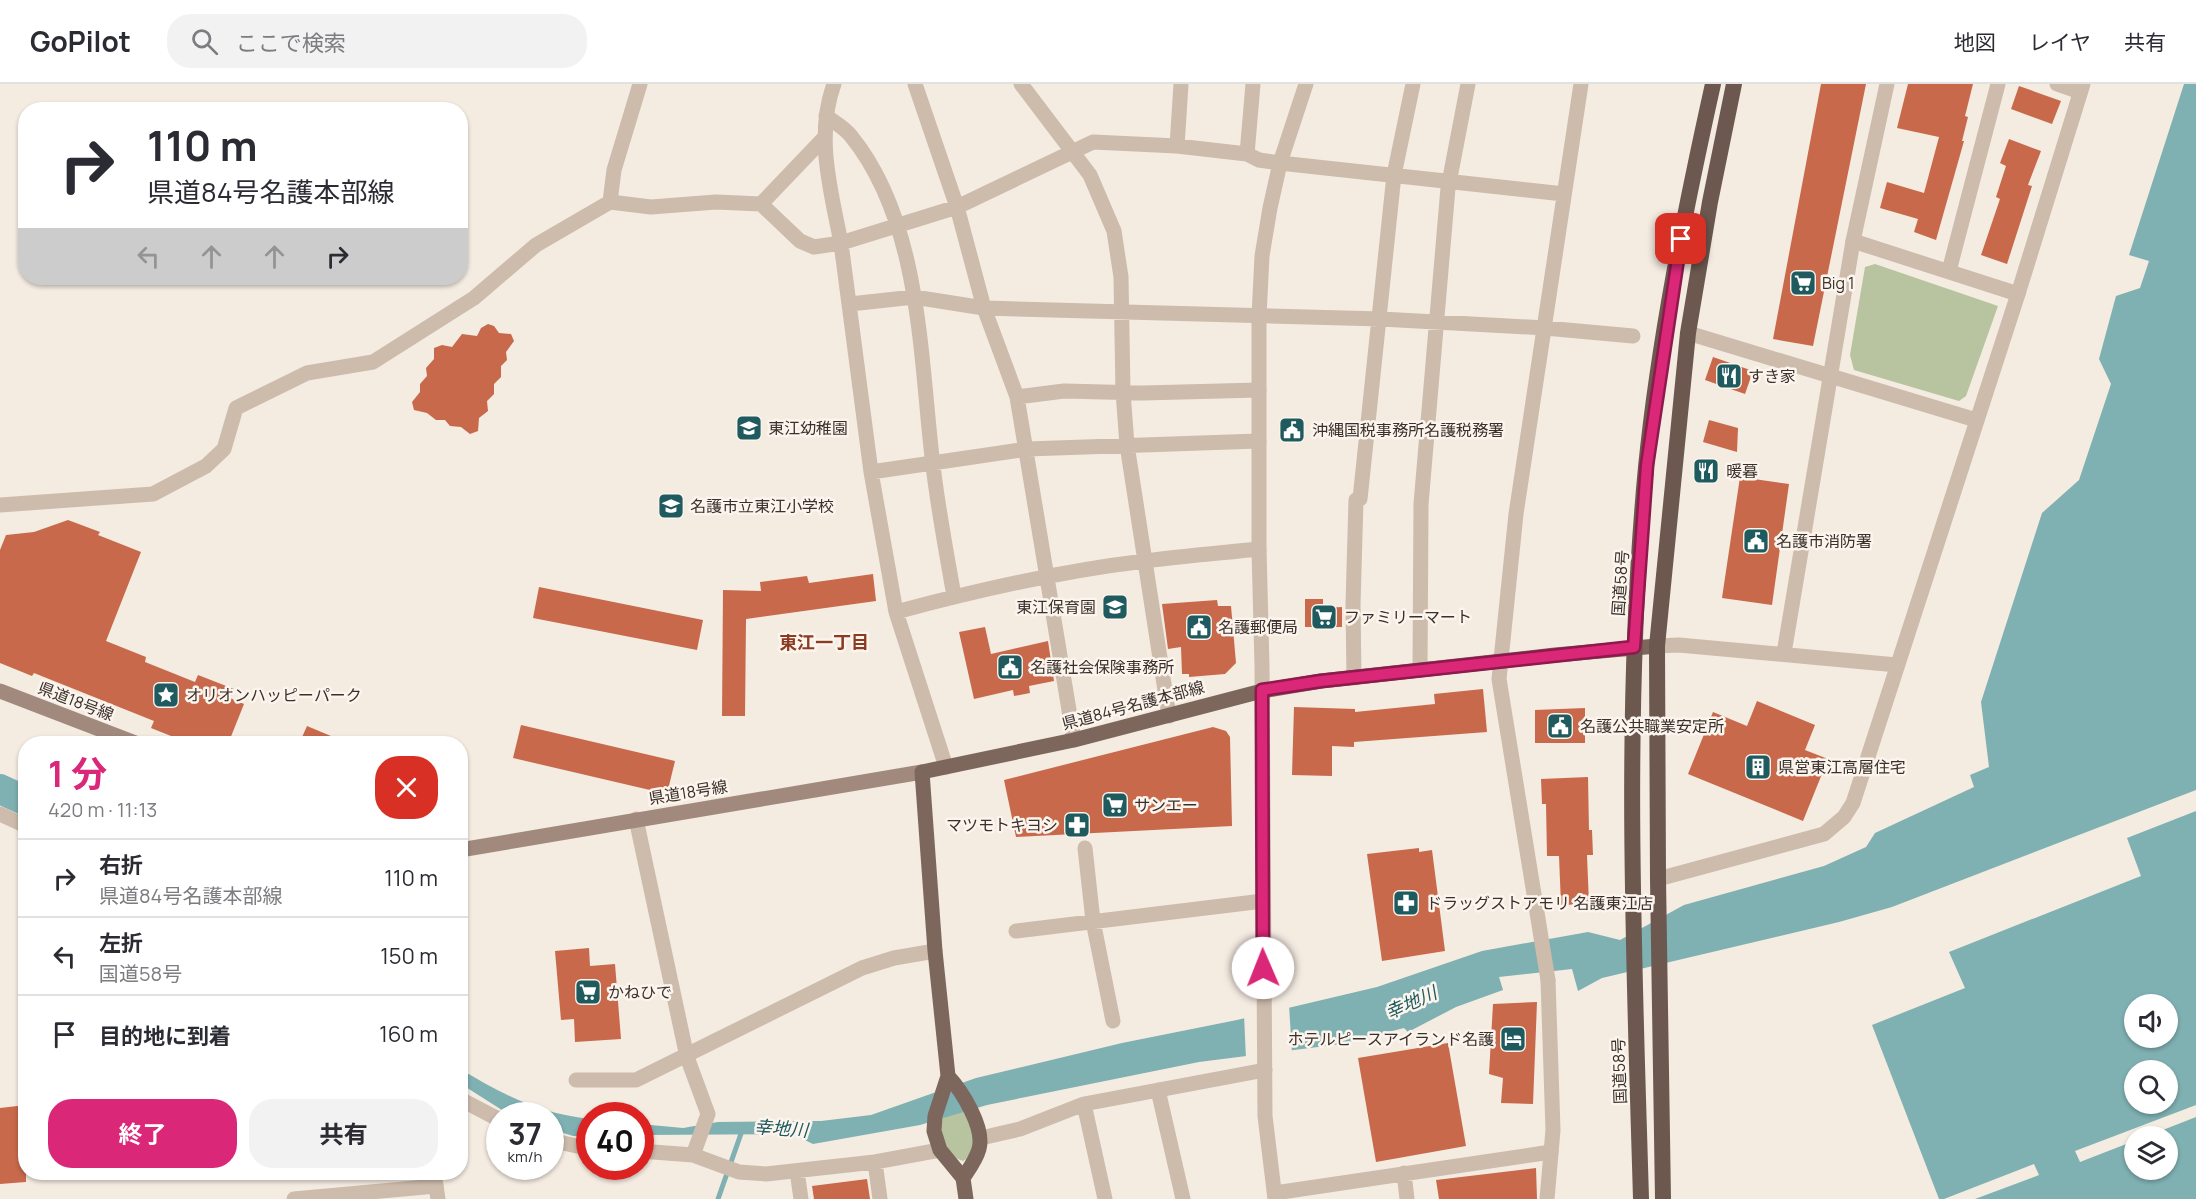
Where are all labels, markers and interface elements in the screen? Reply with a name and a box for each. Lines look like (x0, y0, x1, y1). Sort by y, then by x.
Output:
search box (167, 14, 587, 68)
text: GoPilot (30, 22, 131, 60)
icon: search (188, 25, 221, 58)
text: ここで検索 (236, 28, 346, 58)
text: 地図 (1954, 28, 1996, 56)
text: レイヤ (2029, 28, 2091, 56)
text: 共有 (2124, 28, 2166, 56)
text: 110 m (147, 116, 258, 174)
icon: right (48, 126, 126, 204)
text: 県道84号名護本部線 (147, 173, 395, 210)
pin (1655, 213, 1706, 264)
icon: arrive (1664, 222, 1697, 255)
icon: left (132, 240, 165, 273)
icon: ahead (195, 240, 228, 273)
icon: ahead (258, 240, 291, 273)
icon: right (321, 240, 354, 273)
supermarket icon: Big 1 (1788, 268, 1818, 298)
place label: Big 1 (1822, 272, 1854, 294)
restaurant icon: すき家 (1714, 361, 1744, 391)
place label: すき家 (1748, 365, 1796, 387)
school or university icon: 東江幼稚園 (734, 413, 764, 443)
public building icon: 沖縄国税事務所名護税務署 (1277, 415, 1307, 445)
place label: 東江幼稚園 (768, 417, 848, 439)
place label: 沖縄国税事務所名護税務署 (1312, 419, 1504, 441)
restaurant icon: 暖暮 (1691, 456, 1721, 486)
place label: 暖暮 (1726, 460, 1758, 482)
school or university icon: 名護市立東江小学校 (656, 491, 686, 521)
place label: 名護市立東江小学校 (690, 495, 834, 517)
public building icon: 名護市消防署 (1741, 526, 1771, 556)
place label: 名護市消防署 (1776, 530, 1872, 552)
street label: 国道58号 (1607, 549, 1633, 617)
school or university icon: 東江保育園 (1100, 592, 1130, 622)
place label: 東江保育園 (1016, 596, 1096, 618)
supermarket icon: ファミリーマート (1309, 602, 1339, 632)
place label: ファミリーマート (1344, 606, 1472, 628)
public building icon: 名護郵便局 (1184, 612, 1214, 642)
place label: 名護郵便局 (1218, 616, 1298, 638)
district label: 東江一丁目 (779, 630, 869, 654)
public building icon: 名護社会保険事務所 (995, 652, 1025, 682)
place label: 名護社会保険事務所 (1030, 656, 1174, 678)
street label: 県道84号名護本部線 (1059, 675, 1207, 735)
street label: 県道18号線 (35, 676, 117, 726)
place icon: オリオンハッピーパーク (151, 680, 181, 710)
place label: オリオンハッピーパーク (186, 684, 362, 706)
public building icon: 名護公共職業安定所 (1545, 711, 1575, 741)
place label: 名護公共職業安定所 (1580, 715, 1724, 737)
text: 1 分 (48, 749, 107, 798)
building icon: 県営東江高層住宅 (1743, 752, 1773, 782)
button: close (375, 756, 438, 819)
place label: 県営東江高層住宅 (1778, 756, 1906, 778)
street label: 県道18号線 (647, 775, 729, 809)
supermarket icon: サンエー (1100, 790, 1130, 820)
place label: サンエー (1134, 794, 1198, 816)
text: 420 m · 11:13 (48, 796, 157, 823)
pharmacy icon: マツモトキヨシ (1062, 810, 1092, 840)
place label: マツモトキヨシ (946, 814, 1058, 836)
text: 右折 (99, 850, 143, 880)
icon: right (48, 862, 81, 895)
text: 110 m (384, 863, 438, 893)
text: 県道84号名護本部線 (99, 882, 282, 909)
pharmacy icon: ドラッグストアモリ 名護東江店 (1391, 888, 1421, 918)
place label: ドラッグストアモリ 名護東江店 (1426, 892, 1653, 914)
text: 左折 (99, 928, 143, 958)
position arrow (1231, 936, 1295, 1000)
icon: left (48, 940, 81, 973)
text: 150 m (380, 941, 438, 971)
text: 国道58号 (99, 960, 182, 987)
supermarket icon: かねひで (573, 977, 603, 1007)
water label: 幸地川 (1381, 979, 1442, 1024)
place label: かねひで (608, 981, 672, 1003)
map controls (2124, 994, 2178, 1180)
button: sound (2124, 994, 2178, 1048)
icon: arrive (48, 1018, 81, 1051)
text: 160 m (379, 1019, 438, 1049)
text: 目的地に到着 (99, 1021, 231, 1051)
hotel icon: ホテルピースアイランド名護 (1498, 1024, 1528, 1054)
place label: ホテルピースアイランド名護 (1288, 1028, 1494, 1050)
street label: 国道58号 (1607, 1037, 1631, 1105)
button: search (2124, 1060, 2178, 1114)
button: 終了 (48, 1099, 237, 1168)
button: 共有 (249, 1099, 438, 1168)
speed limit sign: 40 (576, 1102, 654, 1180)
text: 37 (508, 1113, 542, 1154)
water label: 幸地川 (753, 1114, 811, 1142)
button: layers (2124, 1126, 2178, 1180)
text: km/h (508, 1146, 542, 1167)

